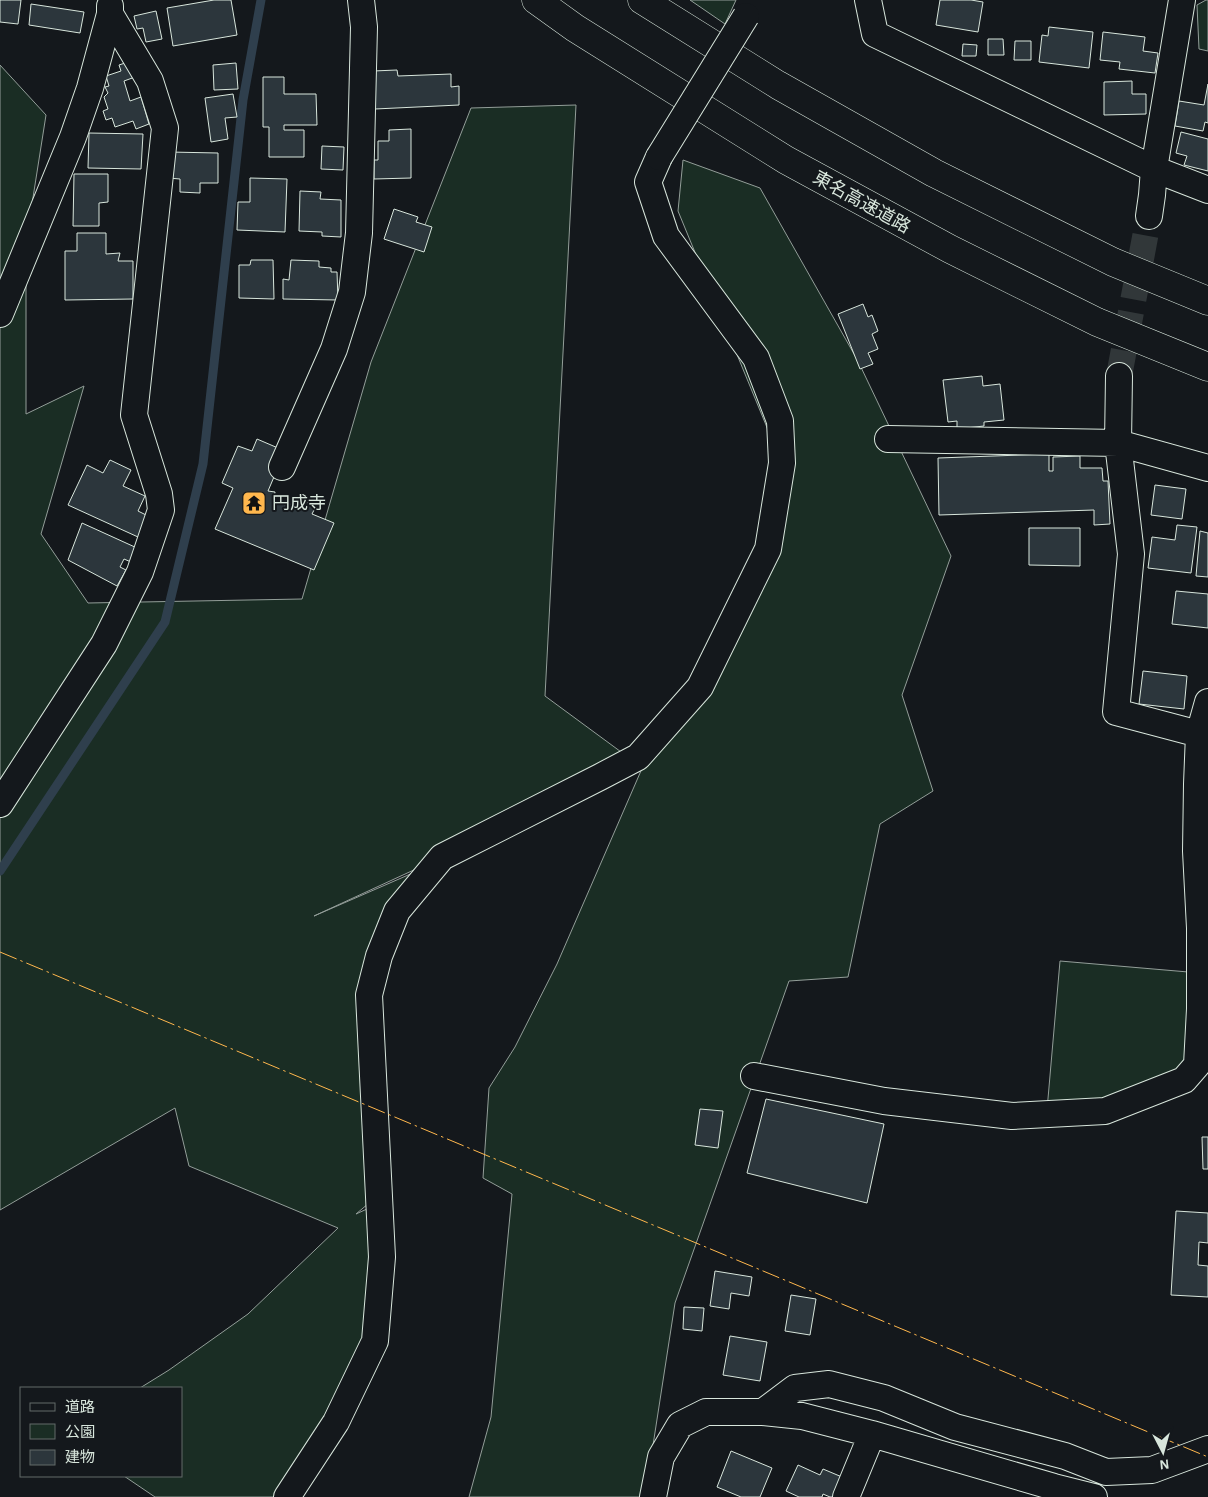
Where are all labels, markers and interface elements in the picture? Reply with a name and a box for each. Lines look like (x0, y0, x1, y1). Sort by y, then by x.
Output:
street label: 東名高速道路 (810, 167, 914, 237)
temple icon: 円成寺 (241, 490, 267, 516)
place label: 円成寺 (272, 494, 326, 513)
legend (20, 1387, 182, 1477)
text: 道路 (65, 1399, 95, 1415)
text: 公園 (65, 1424, 95, 1440)
north arrow (1138, 1427, 1188, 1477)
text: 建物 (65, 1449, 95, 1465)
text: N (1159, 1456, 1170, 1471)

